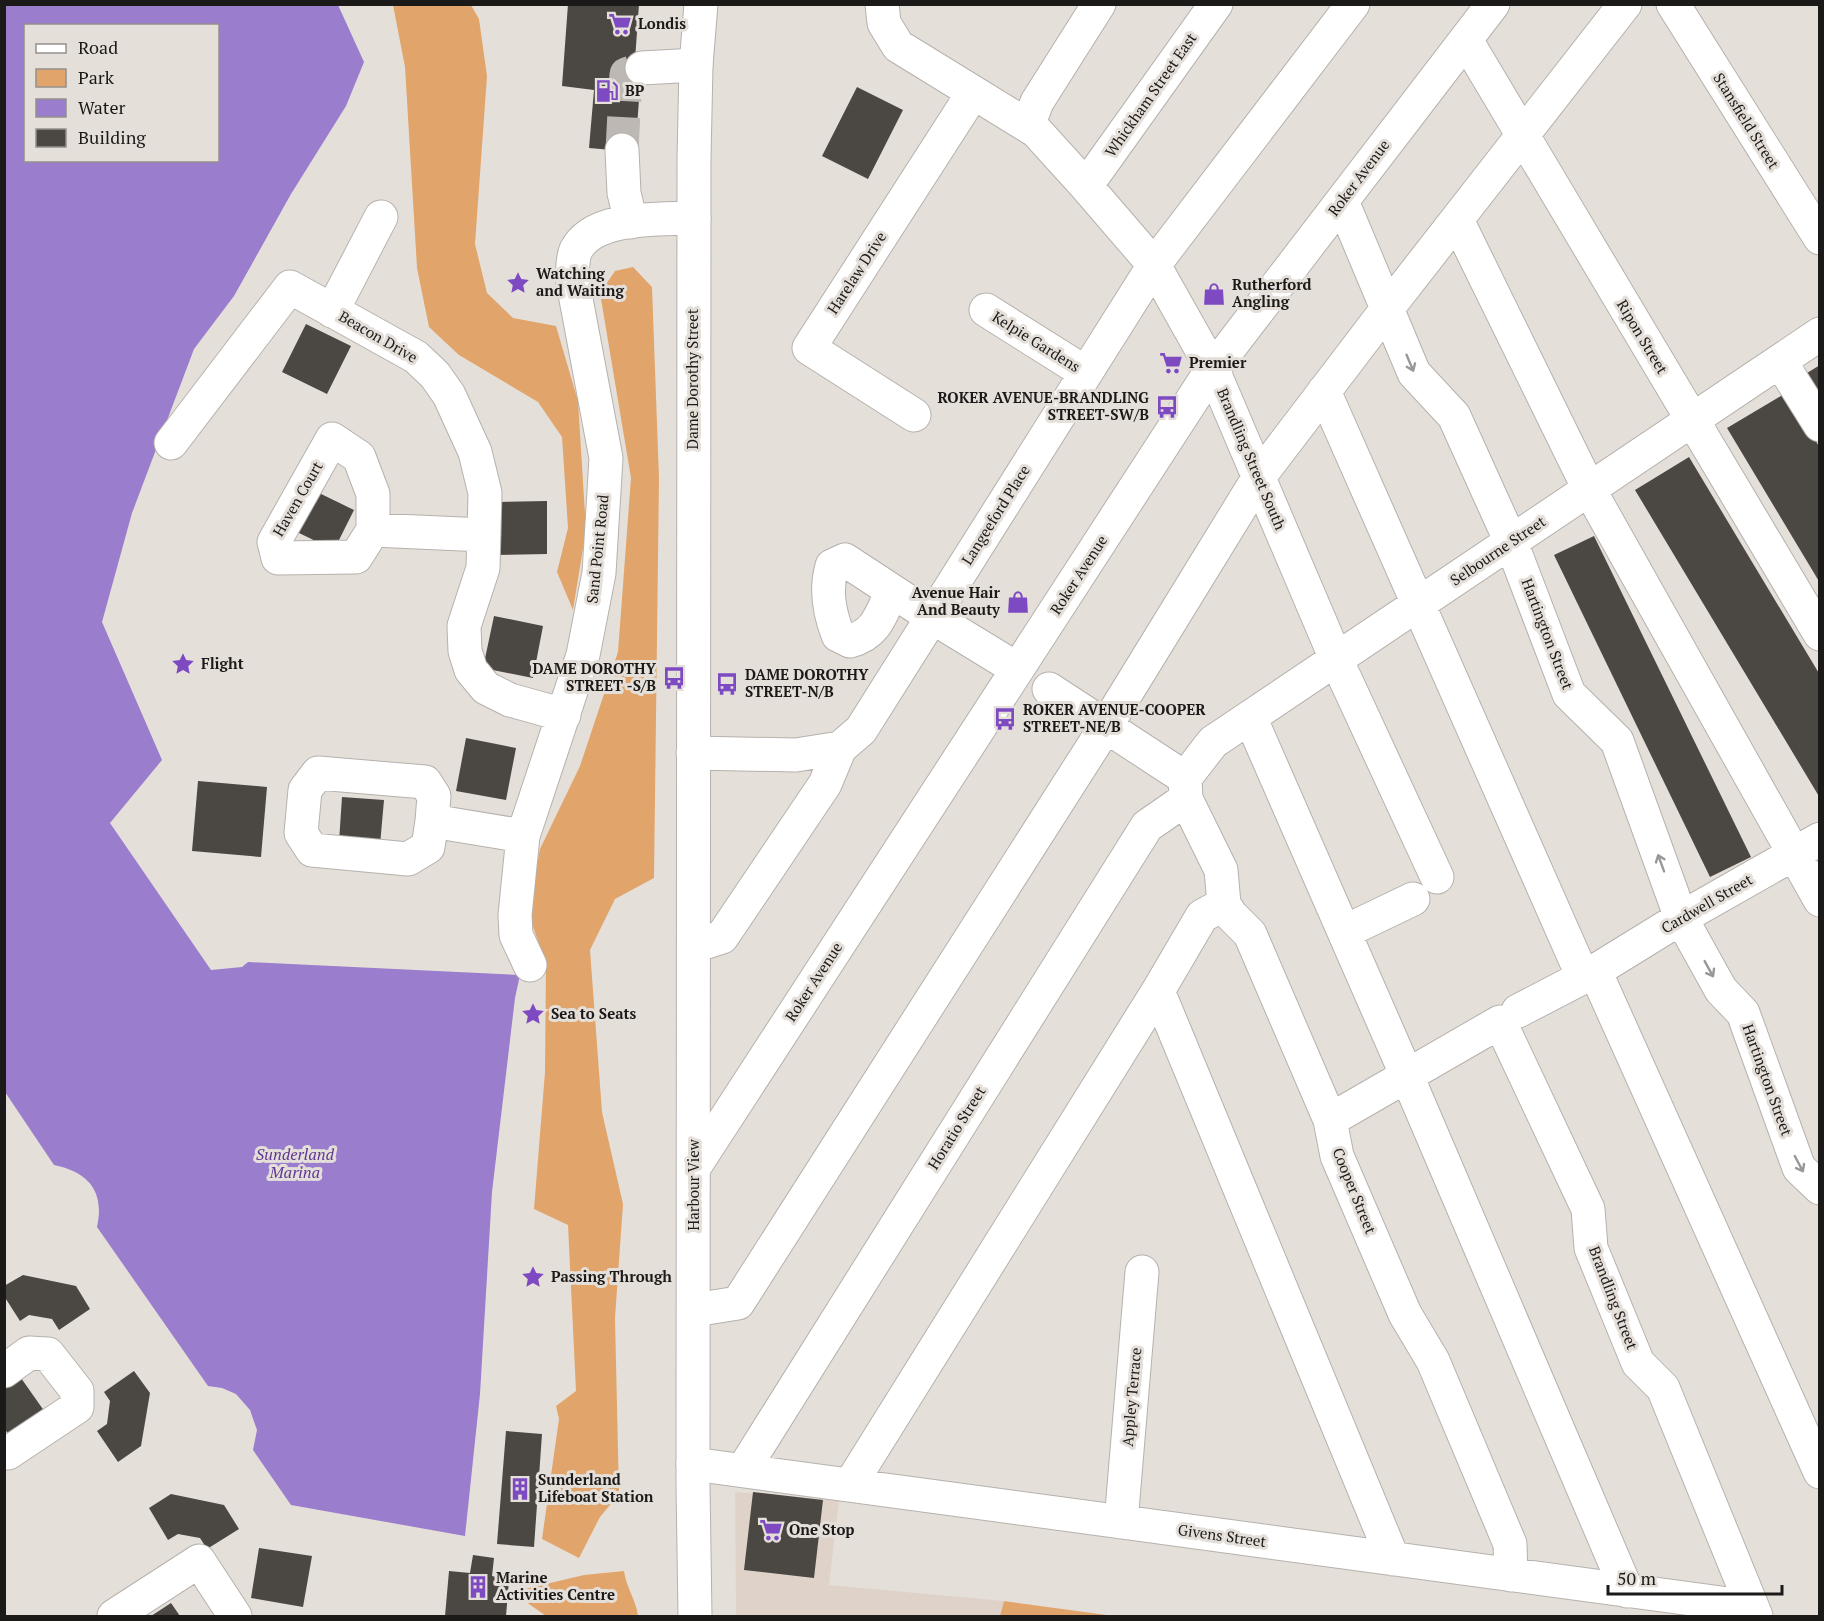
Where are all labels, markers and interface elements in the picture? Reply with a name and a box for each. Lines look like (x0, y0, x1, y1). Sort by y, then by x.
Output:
supermarket icon: Londis (607, 11, 633, 37)
place label: Londis (638, 13, 686, 33)
legend (24, 24, 219, 162)
street label: Whickham Street East (1100, 28, 1201, 160)
text: Road (78, 35, 118, 59)
text: Park (78, 65, 115, 89)
street label: Stansfield Street (1709, 69, 1785, 173)
fuel station icon: BP (594, 78, 620, 104)
place label: BP (625, 80, 645, 100)
text: Water (78, 95, 125, 119)
text: Building (78, 125, 146, 149)
street label: Roker Avenue (1323, 135, 1394, 220)
street label: Harelaw Drive (822, 227, 890, 317)
place label: Watching and Waiting (536, 263, 624, 300)
place icon: Watching and Waiting (505, 270, 531, 296)
place label: Rutherford Angling (1232, 274, 1312, 311)
shop icon: Rutherford Angling (1201, 281, 1227, 307)
street label: Ripon Street (1613, 296, 1673, 378)
street label: Beacon Drive (336, 306, 421, 367)
street label: Kelpie Gardens (989, 306, 1084, 376)
street label: Dame Dorothy Street (682, 308, 702, 449)
supermarket icon: Premier (1158, 350, 1184, 376)
place label: Premier (1189, 352, 1247, 372)
one-way arrow (1405, 353, 1416, 372)
street label: Brandling Street South (1213, 385, 1291, 533)
place label: ROKER AVENUE-BRANDLING STREET-SW/B (937, 387, 1149, 424)
bus stop icon: ROKER AVENUE-BRANDLING STREET-SW/B (1154, 394, 1180, 420)
street label: Haven Court (268, 457, 327, 540)
street label: Langeeford Place (956, 461, 1034, 568)
street label: Sand Point Road (581, 493, 613, 604)
street label: Selbourne Street (1446, 511, 1549, 590)
street label: Roker Avenue (1045, 531, 1111, 618)
street label: Hartington Street (1518, 575, 1578, 693)
place label: Avenue Hair And Beauty (912, 582, 1001, 619)
shop icon: Avenue Hair And Beauty (1005, 589, 1031, 615)
place icon: Flight (170, 651, 196, 677)
place label: Flight (201, 653, 244, 673)
place label: DAME DOROTHY STREET -S/B (533, 658, 657, 695)
place label: DAME DOROTHY STREET-N/B (745, 664, 869, 701)
bus stop icon: DAME DOROTHY STREET -S/B (661, 665, 687, 691)
bus stop icon: DAME DOROTHY STREET-N/B (714, 671, 740, 697)
place label: ROKER AVENUE-COOPER STREET-NE/B (1023, 699, 1206, 736)
bus stop icon: ROKER AVENUE-COOPER STREET-NE/B (992, 706, 1018, 732)
one-way arrow (1655, 854, 1666, 873)
street label: Cardwell Street (1657, 869, 1756, 937)
street label: Roker Avenue (780, 938, 846, 1025)
one-way arrow (1704, 960, 1715, 978)
place icon: Sea to Seats (520, 1001, 546, 1027)
place label: Sea to Seats (551, 1003, 637, 1023)
street label: Hartington Street (1738, 1021, 1798, 1139)
street label: Horatio Street (923, 1082, 990, 1173)
street label: Harbour View (683, 1138, 703, 1231)
water label: Sunderland Marina (256, 1143, 335, 1183)
street label: Cooper Street (1329, 1145, 1381, 1237)
one-way arrow (1793, 1154, 1805, 1172)
street label: Brandling Street (1585, 1243, 1643, 1353)
place icon: Passing Through (520, 1264, 546, 1290)
place label: Passing Through (551, 1266, 672, 1286)
street label: Appley Terrace (1117, 1346, 1145, 1447)
place label: Sunderland Lifeboat Station (538, 1469, 654, 1506)
building icon: Sunderland Lifeboat Station (507, 1476, 533, 1502)
supermarket icon: One Stop (758, 1517, 784, 1543)
place label: One Stop (789, 1519, 854, 1539)
street label: Givens Street (1177, 1519, 1268, 1551)
scale bar (1608, 1558, 1782, 1596)
text: 50 m (1617, 1566, 1657, 1590)
place label: Marine Activities Centre (496, 1567, 615, 1604)
building icon: Marine Activities Centre (465, 1574, 491, 1600)

